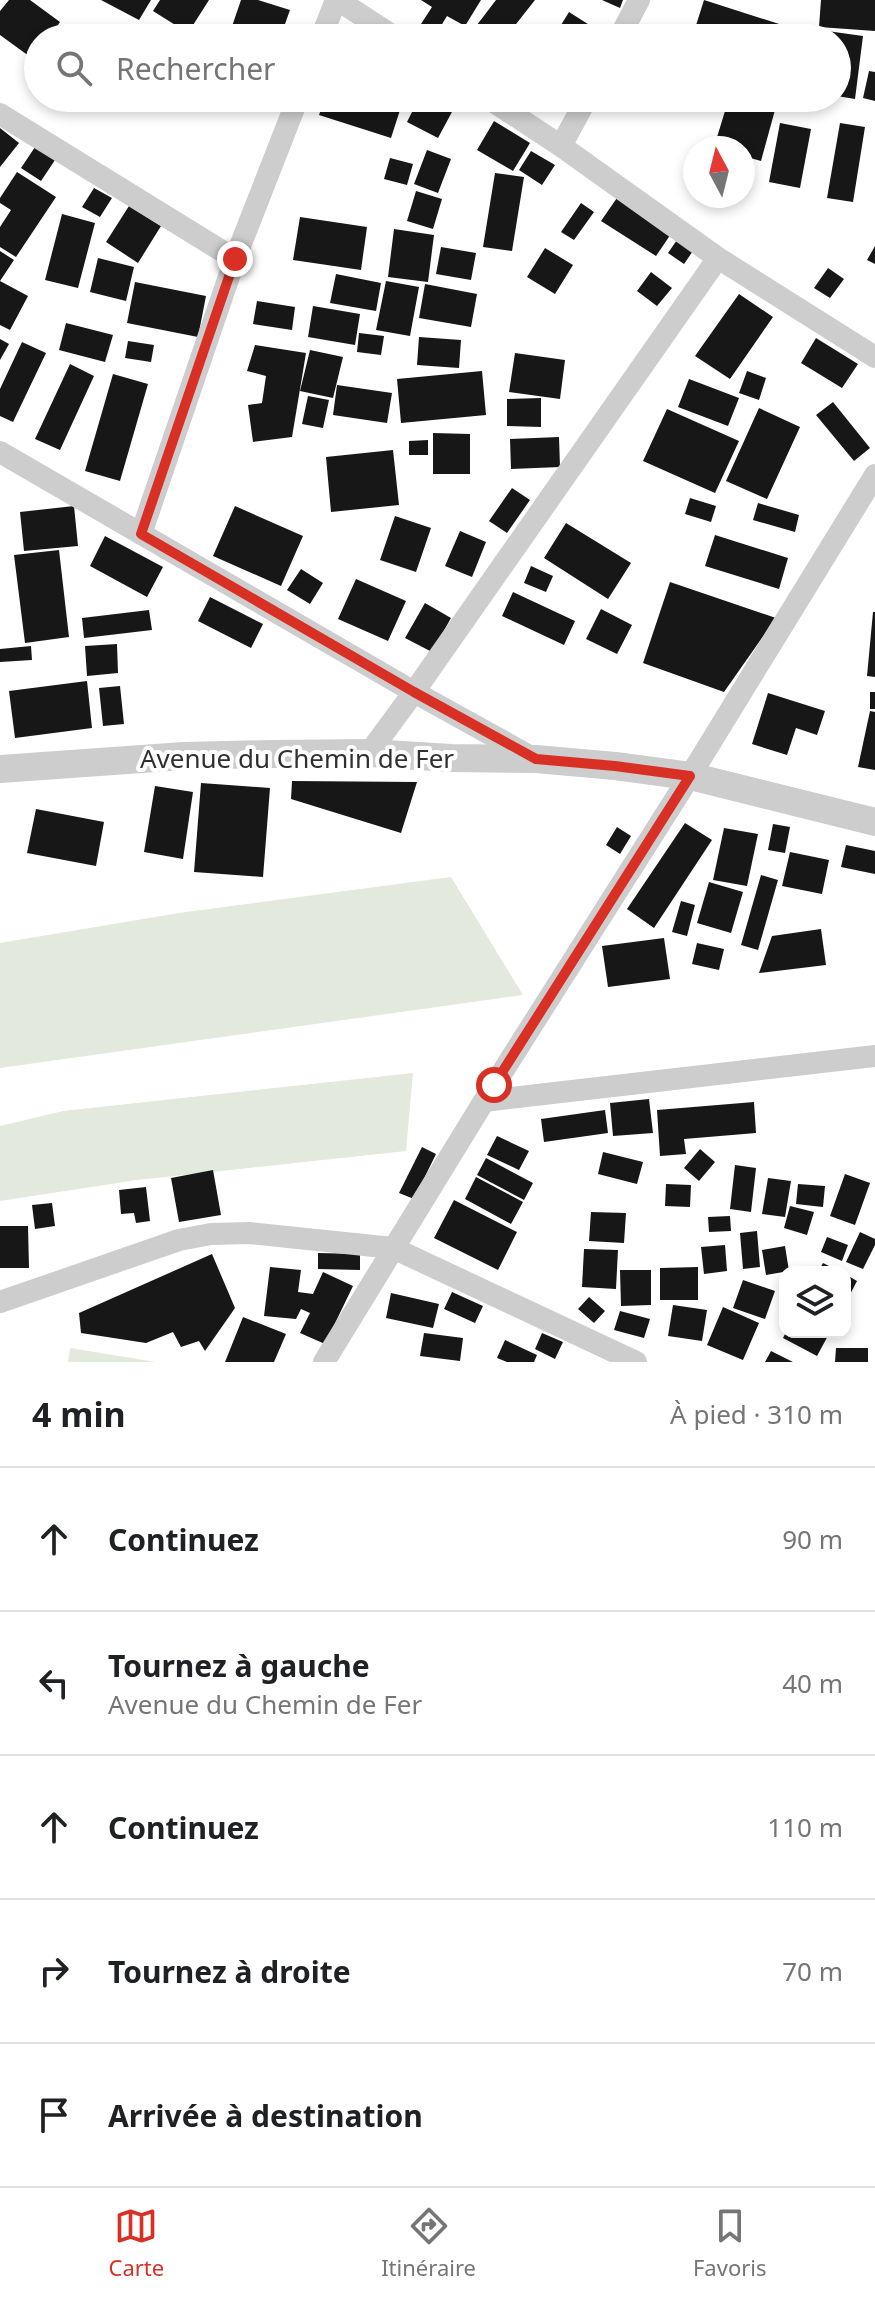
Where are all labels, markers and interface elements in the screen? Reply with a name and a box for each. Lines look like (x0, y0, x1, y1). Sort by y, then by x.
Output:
search box (24, 24, 851, 112)
icon: search (52, 46, 96, 90)
text: Rechercher (116, 48, 275, 89)
north arrow (683, 136, 755, 208)
route end (217, 241, 253, 277)
street label: Avenue du Chemin de Fer (140, 740, 454, 776)
route start (476, 1067, 512, 1103)
map controls (779, 1266, 851, 1338)
button: layers (779, 1266, 851, 1338)
text: 4 min (32, 1391, 126, 1437)
text: À pied · 310 m (670, 1396, 843, 1432)
icon: ahead (32, 1517, 76, 1561)
text: Continuez (108, 1519, 259, 1560)
text: 90 m (782, 1521, 843, 1557)
text: Tournez à gauche (108, 1645, 370, 1686)
icon: left (32, 1661, 76, 1705)
text: 40 m (782, 1665, 843, 1701)
text: Avenue du Chemin de Fer (108, 1686, 422, 1722)
icon: ahead (32, 1805, 76, 1849)
text: Continuez (108, 1807, 259, 1848)
text: 110 m (767, 1809, 843, 1845)
icon: right (32, 1949, 76, 1993)
text: Tournez à droite (108, 1951, 351, 1992)
text: 70 m (782, 1953, 843, 1989)
icon: arrive (32, 2093, 76, 2137)
text: Arrivée à destination (108, 2095, 423, 2136)
tab: Carte (108, 2204, 164, 2282)
tab: Itinéraire (381, 2204, 476, 2282)
tab: Favoris (693, 2204, 767, 2282)

